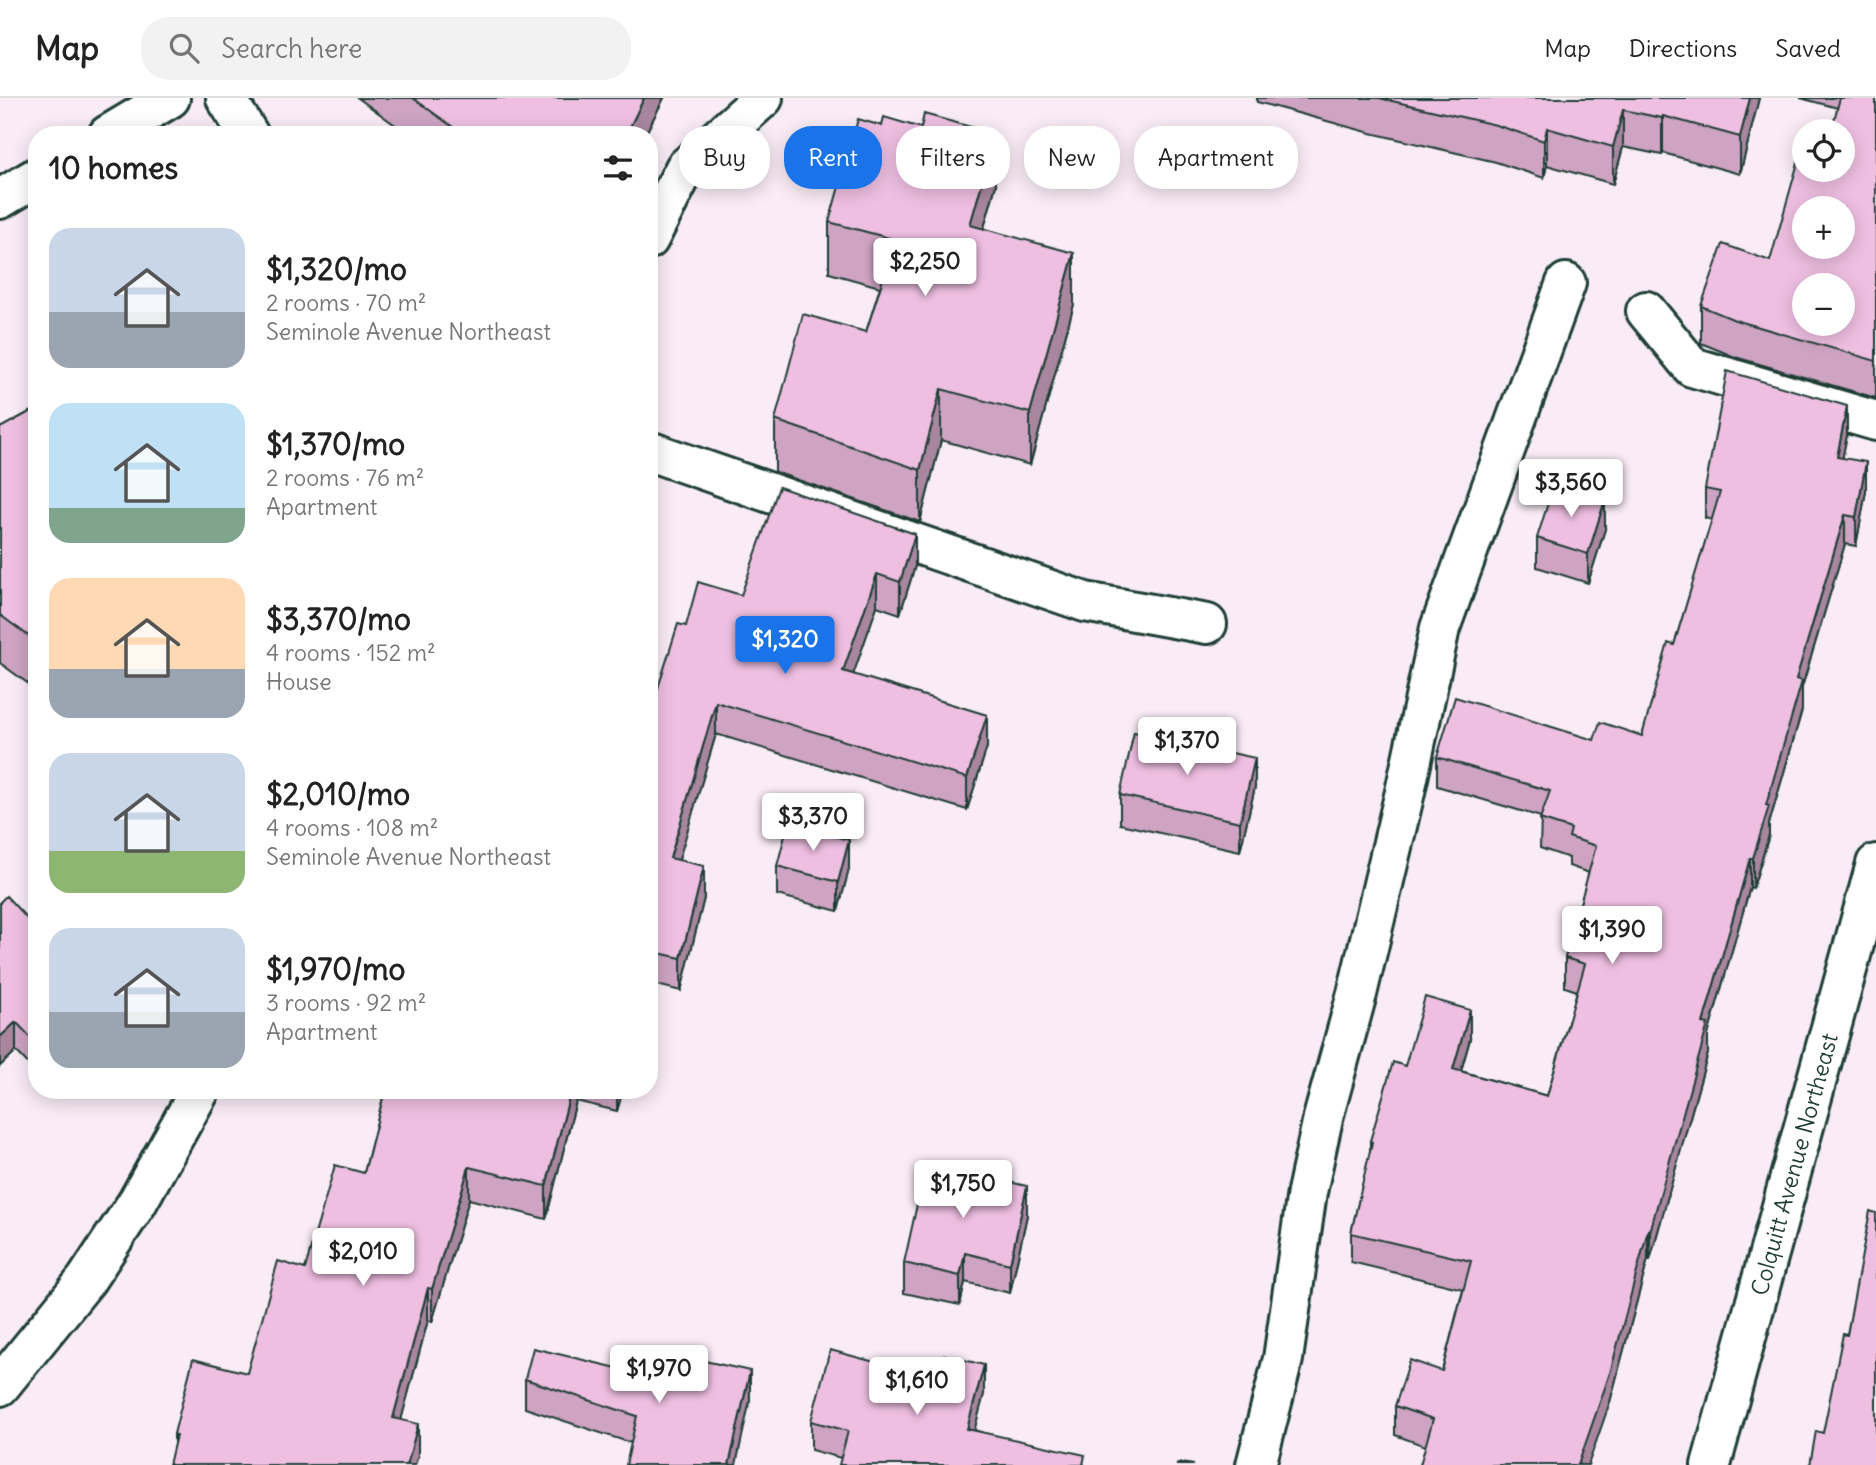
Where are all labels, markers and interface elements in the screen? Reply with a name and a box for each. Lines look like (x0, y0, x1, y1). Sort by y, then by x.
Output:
search box (141, 17, 631, 80)
text: Map (35, 27, 99, 69)
icon: search (165, 29, 203, 67)
text: Search here (221, 32, 362, 65)
text: Map (1544, 33, 1591, 63)
text: Directions (1629, 33, 1737, 63)
text: Saved (1775, 33, 1841, 63)
map controls (1792, 119, 1855, 336)
button: locate (1792, 119, 1855, 182)
chip: Buy (679, 126, 770, 189)
chip: Rent (784, 126, 882, 189)
chip: Filters (896, 126, 1010, 189)
chip: New (1024, 126, 1120, 189)
chip: Apartment (1134, 126, 1298, 189)
text: 10 homes (49, 149, 178, 187)
icon: filters (599, 149, 637, 187)
button: + (1792, 196, 1855, 259)
pin: $2,250 (868, 238, 982, 298)
text: $2,250 (889, 246, 961, 275)
text: $1,320/mo (266, 250, 407, 288)
icon: home (105, 256, 189, 340)
button: − (1792, 273, 1855, 336)
text: 2 rooms · 70 m² (266, 288, 426, 317)
text: Seminole Avenue Northeast (266, 317, 551, 346)
text: $1,370/mo (266, 425, 405, 463)
icon: home (105, 431, 189, 515)
pin: $3,560 (1514, 460, 1628, 519)
text: 2 rooms · 76 m² (266, 463, 424, 492)
text: $3,560 (1535, 467, 1607, 496)
text: Apartment (266, 492, 378, 521)
text: $3,370/mo (266, 600, 411, 638)
icon: home (105, 606, 189, 690)
pin: $1,320 (728, 616, 842, 676)
text: $1,320 (751, 624, 819, 653)
text: 4 rooms · 152 m² (266, 638, 436, 667)
text: House (266, 667, 332, 696)
pin: $1,370 (1130, 718, 1244, 777)
text: $1,370 (1154, 725, 1220, 754)
text: $2,010/mo (266, 775, 410, 813)
icon: home (105, 781, 189, 865)
pin: $3,370 (756, 794, 870, 853)
text: $3,370 (778, 801, 848, 830)
text: 4 rooms · 108 m² (266, 813, 438, 842)
text: Seminole Avenue Northeast (266, 842, 551, 871)
pin: $1,390 (1555, 906, 1669, 966)
text: $1,390 (1578, 914, 1646, 943)
text: $1,970/mo (266, 950, 405, 988)
icon: home (105, 956, 189, 1040)
text: 3 rooms · 92 m² (266, 988, 426, 1017)
text: Apartment (266, 1017, 378, 1046)
street label: Colquitt Avenue Northeast (1744, 1029, 1843, 1299)
pin: $1,750 (906, 1160, 1020, 1220)
text: $1,750 (930, 1168, 996, 1197)
pin: $2,010 (306, 1228, 420, 1288)
text: $2,010 (328, 1236, 398, 1265)
pin: $1,970 (602, 1346, 716, 1405)
text: $1,970 (626, 1353, 692, 1382)
pin: $1,610 (860, 1358, 974, 1417)
text: $1,610 (885, 1365, 949, 1394)

